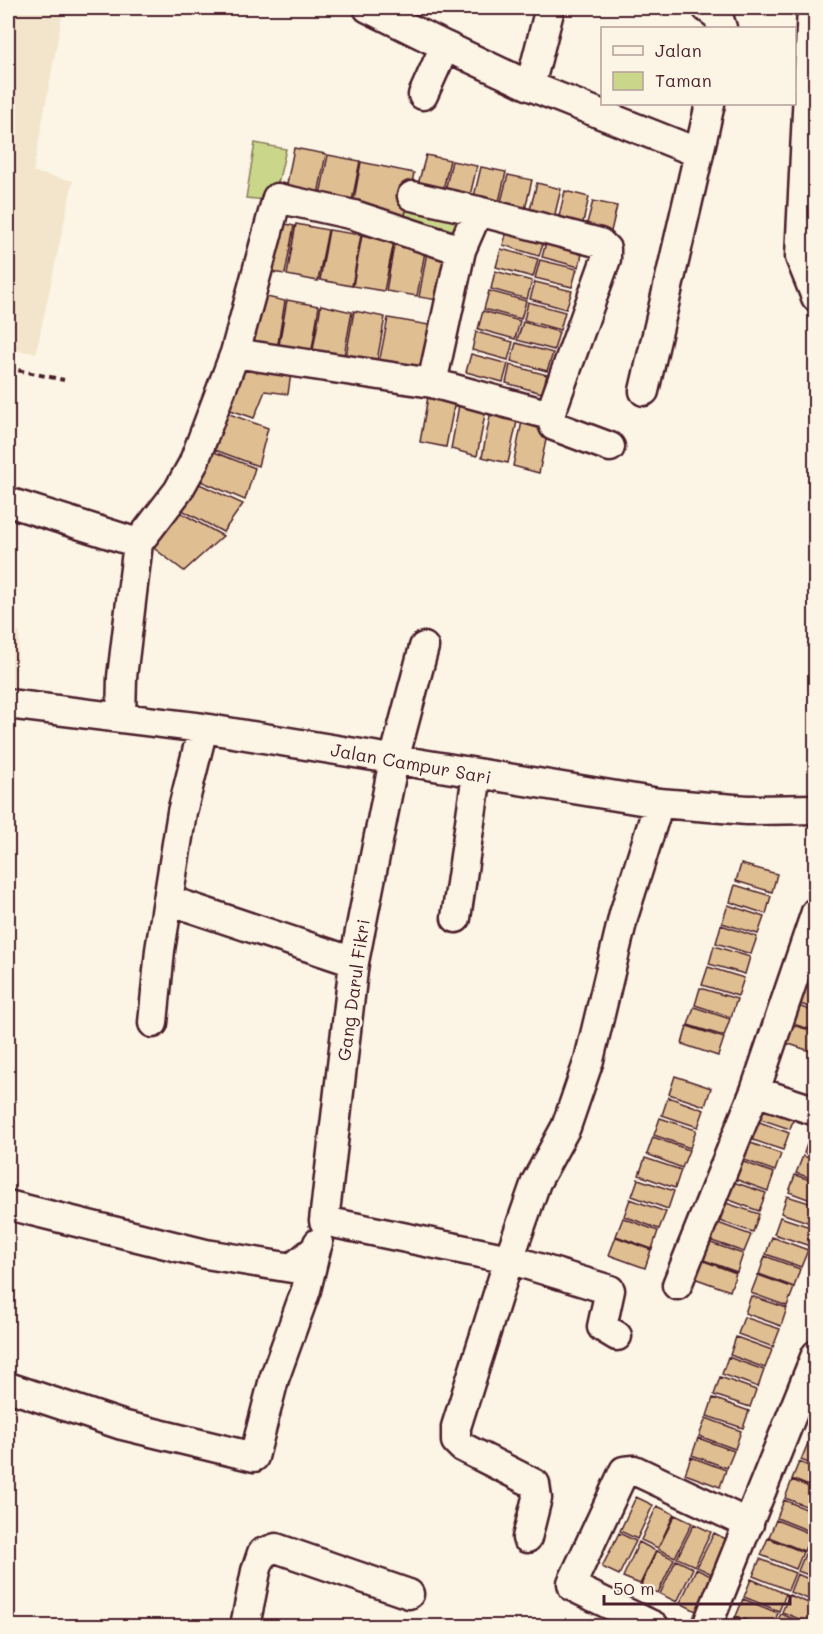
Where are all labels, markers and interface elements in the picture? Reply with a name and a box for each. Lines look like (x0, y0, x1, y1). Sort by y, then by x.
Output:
legend (601, 27, 796, 105)
text: Jalan (655, 38, 702, 62)
text: Taman (655, 68, 712, 92)
street label: Jalan Campur Sari (329, 737, 493, 789)
street label: Gang Darul Fikri (331, 917, 375, 1063)
scale bar (604, 1568, 790, 1606)
text: 50 m (613, 1576, 655, 1600)

